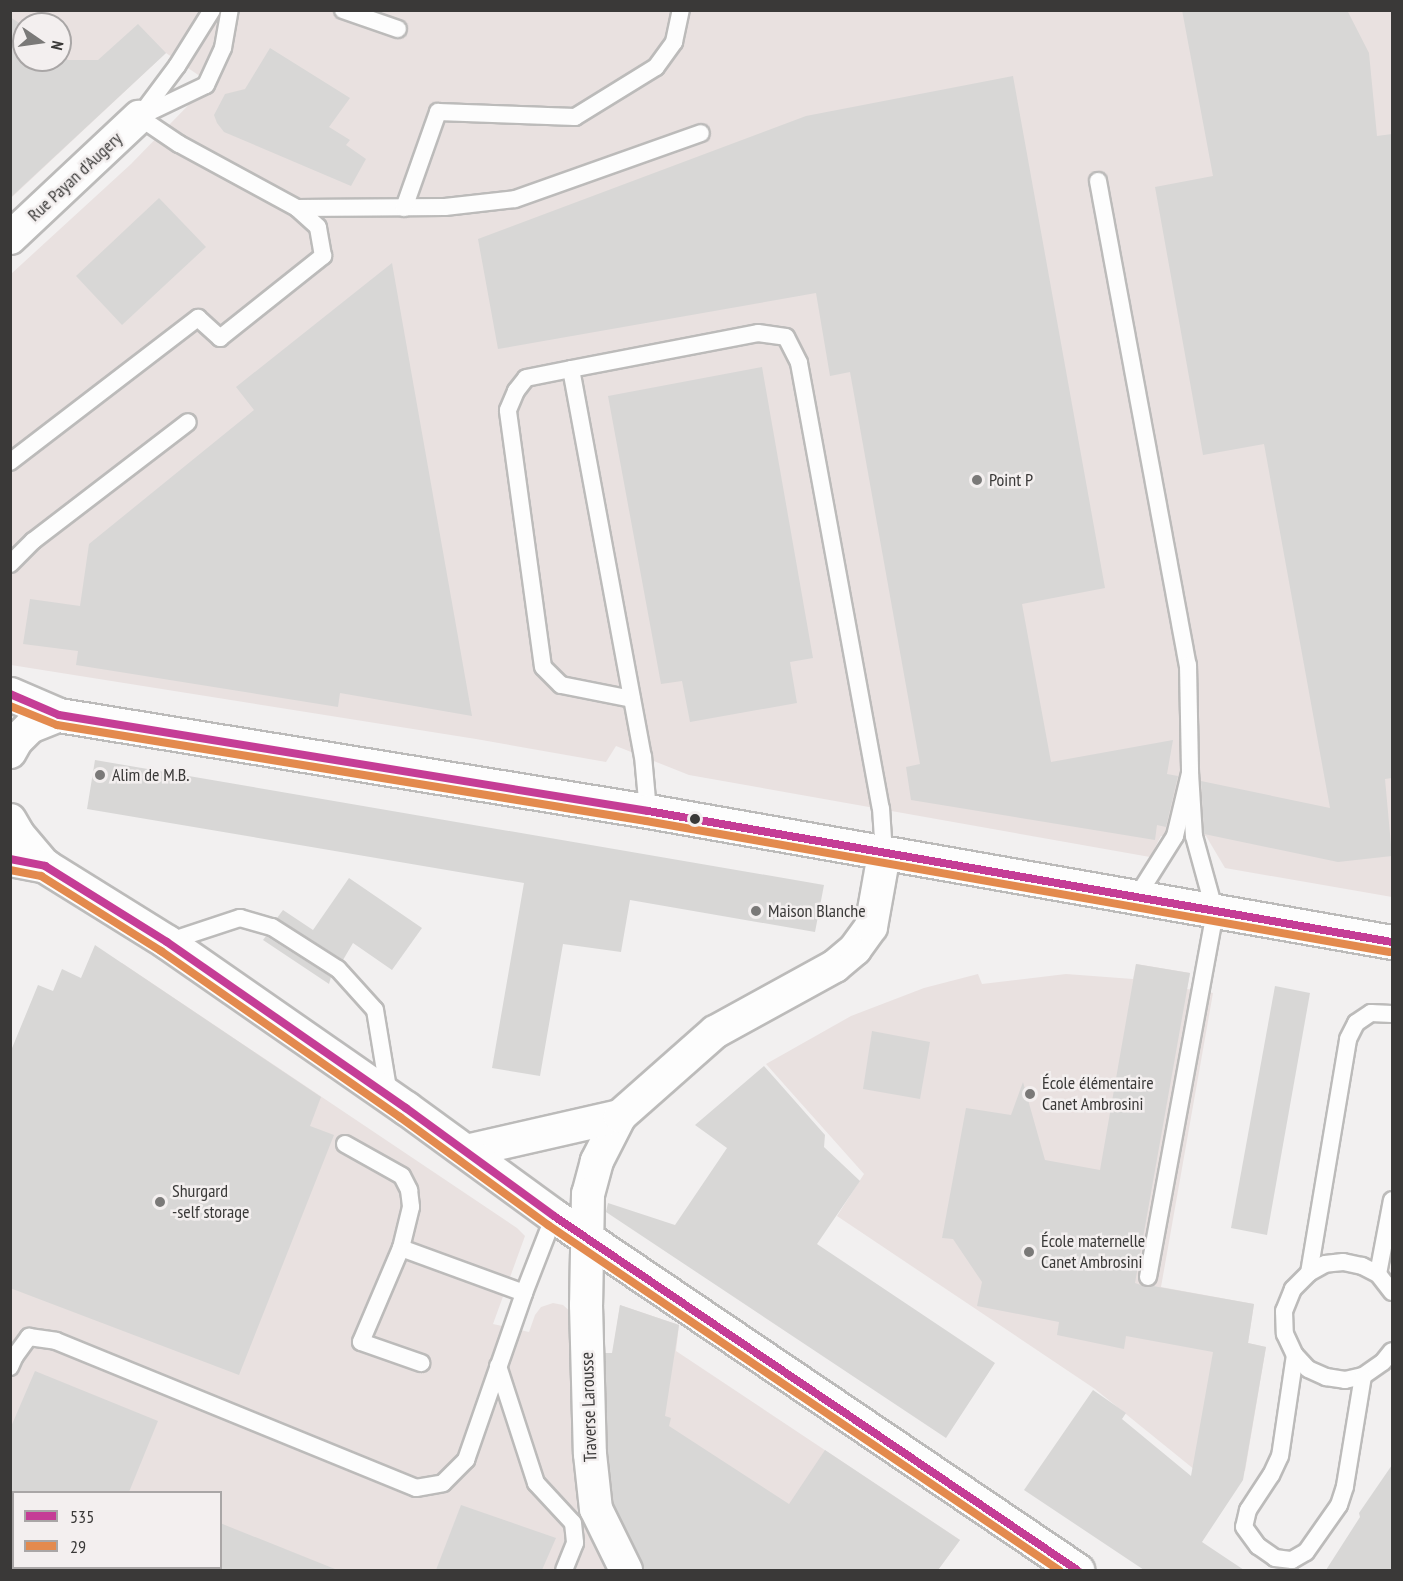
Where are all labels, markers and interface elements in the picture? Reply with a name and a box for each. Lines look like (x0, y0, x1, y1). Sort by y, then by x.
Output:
north arrow (12, 12, 72, 72)
text: N (47, 39, 68, 52)
street label: Rue Payan d'Augery (23, 128, 127, 226)
place label: Point P (989, 469, 1033, 491)
marker: Point P (970, 473, 984, 487)
place label: Alim de M.B. (112, 764, 190, 786)
marker: Alim de M.B. (93, 768, 107, 782)
unlabelled marker (689, 813, 701, 825)
place label: Maison Blanche (768, 900, 866, 922)
marker: Maison Blanche (749, 904, 763, 918)
place label: École élémentaire Canet Ambrosini (1042, 1073, 1154, 1116)
marker: École élémentaire Canet Ambrosini (1023, 1087, 1037, 1101)
place label: Shurgard -self storage (172, 1181, 249, 1224)
marker: Shurgard -self storage (153, 1195, 167, 1209)
place label: École maternelle Canet Ambrosini (1041, 1231, 1145, 1274)
marker: École maternelle Canet Ambrosini (1022, 1245, 1036, 1259)
street label: Traverse Larousse (576, 1352, 602, 1462)
legend (12, 1491, 222, 1569)
text: 535 (70, 1505, 94, 1528)
text: 29 (70, 1535, 86, 1558)

